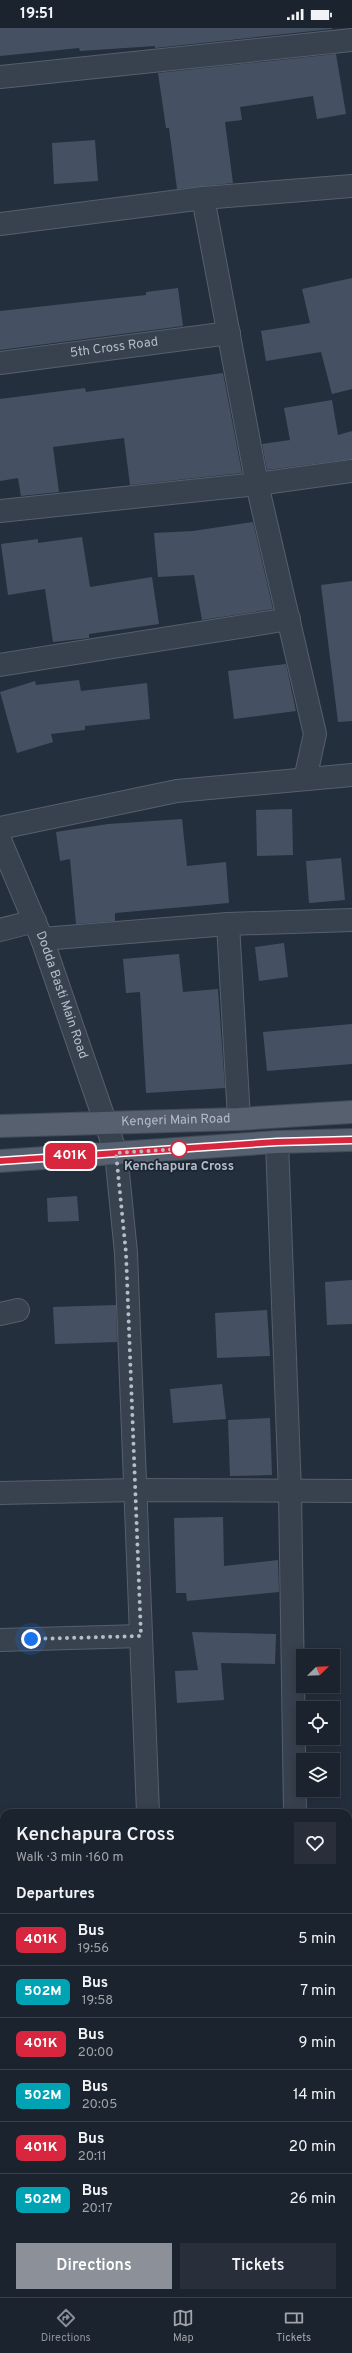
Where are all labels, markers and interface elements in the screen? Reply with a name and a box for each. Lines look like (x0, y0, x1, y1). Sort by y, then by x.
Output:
text: 19:51 (20, 5, 54, 24)
street label: 5th Cross Road (69, 334, 159, 362)
street label: Dodda Basti Main Road (32, 929, 91, 1061)
street label: Kengeri Main Road (121, 1111, 231, 1130)
marker: Kenchapura Cross (170, 1140, 188, 1158)
line badge: 401K (42, 1143, 98, 1169)
text: 401K (53, 1147, 87, 1164)
place label: Kenchapura Cross (124, 1159, 234, 1175)
your location (21, 1629, 41, 1649)
north arrow (296, 1649, 340, 1693)
map controls (296, 1649, 340, 1797)
button: locate (296, 1701, 340, 1745)
button: layers (296, 1753, 340, 1797)
button: heart (294, 1822, 336, 1864)
text: Kenchapura Cross (16, 1823, 175, 1847)
text: Walk · 3 min · 160 m (16, 1850, 124, 1866)
text: Departures (16, 1885, 95, 1904)
text: Bus (78, 1922, 104, 1941)
text: 5 min (298, 1930, 336, 1949)
text: 401K (24, 1931, 58, 1948)
text: 19:56 (78, 1941, 109, 1957)
text: Bus (82, 1974, 108, 1993)
text: 7 min (300, 1982, 336, 2001)
text: 502M (24, 1983, 62, 2000)
text: 19:58 (82, 1993, 113, 2009)
text: Bus (78, 2026, 104, 2045)
text: 9 min (299, 2034, 336, 2053)
text: 401K (24, 2035, 58, 2052)
text: 20:00 (78, 2045, 114, 2061)
text: Bus (82, 2078, 108, 2097)
text: 14 min (293, 2086, 336, 2105)
text: 502M (24, 2087, 62, 2104)
text: 20:05 (82, 2097, 117, 2113)
text: Bus (78, 2130, 104, 2149)
text: 20 min (289, 2138, 336, 2157)
text: 401K (24, 2139, 58, 2156)
text: 20:11 (78, 2149, 107, 2165)
text: Bus (82, 2182, 108, 2201)
text: 26 min (289, 2190, 336, 2209)
text: 502M (24, 2191, 62, 2208)
text: 20:17 (82, 2201, 112, 2217)
button: Directions (16, 2243, 172, 2289)
button: Tickets (180, 2243, 336, 2289)
tab: Directions (41, 2307, 91, 2345)
tab: Map (172, 2307, 194, 2345)
tab: Tickets (276, 2307, 311, 2345)

